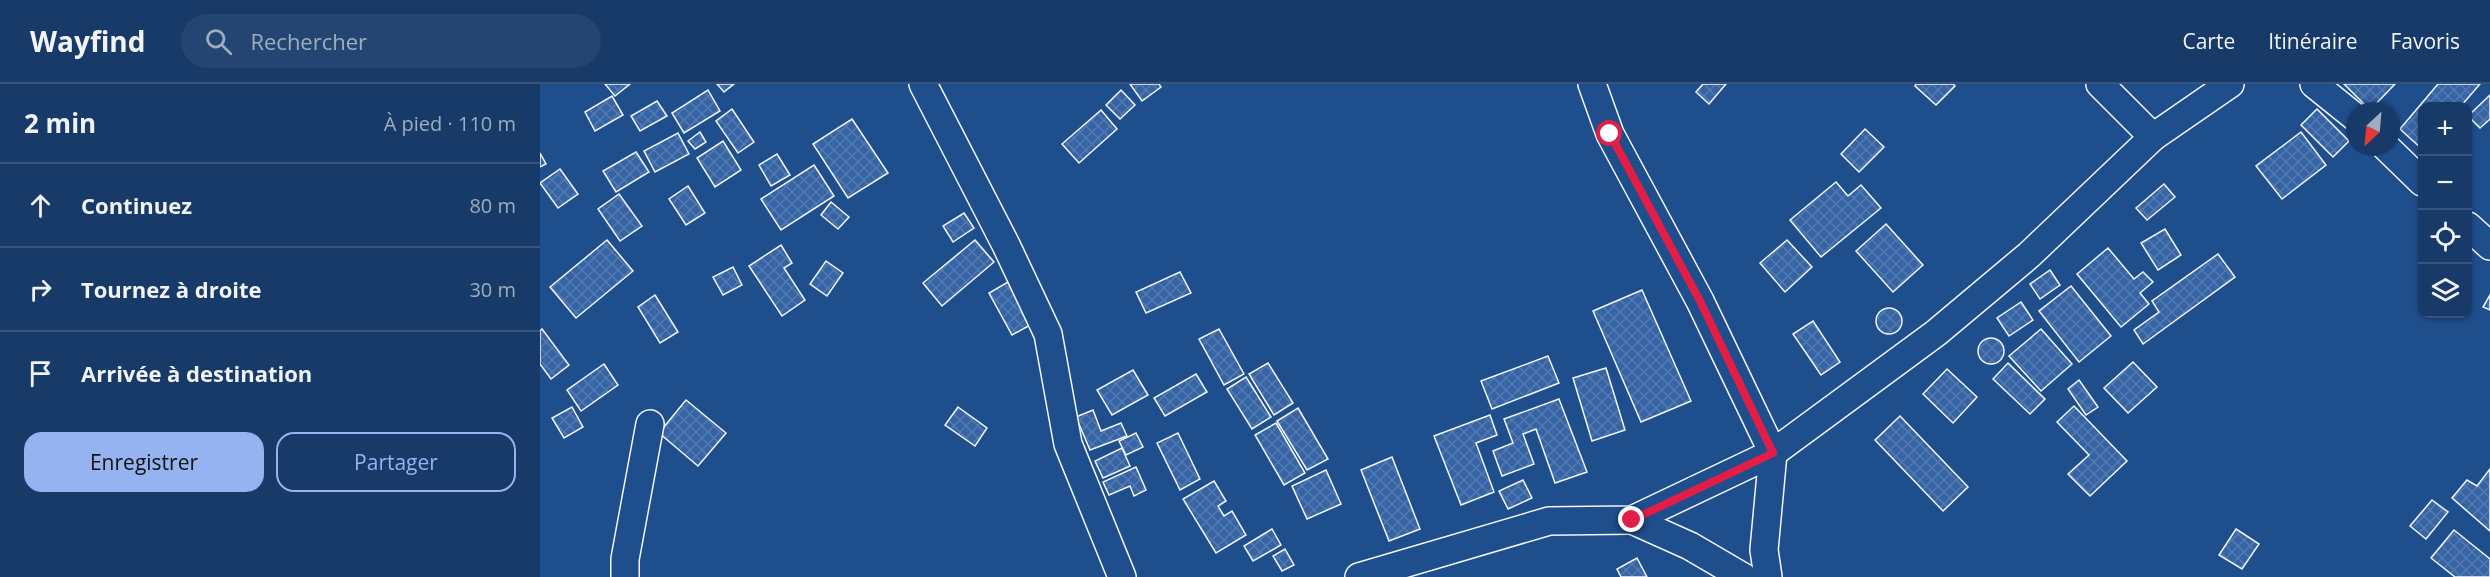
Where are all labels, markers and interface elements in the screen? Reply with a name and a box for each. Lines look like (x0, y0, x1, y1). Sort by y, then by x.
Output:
search box (181, 14, 601, 68)
text: Wayfind (30, 22, 145, 60)
icon: search (202, 25, 235, 58)
text: Rechercher (250, 26, 367, 56)
text: Carte (2182, 27, 2235, 55)
text: Itinéraire (2268, 27, 2357, 55)
text: Favoris (2390, 27, 2460, 55)
north arrow (2346, 102, 2400, 156)
map controls (2418, 102, 2472, 318)
button: + (2418, 102, 2472, 156)
text: 2 min (24, 105, 96, 141)
text: À pied · 110 m (384, 110, 516, 137)
route start (1596, 120, 1622, 146)
button: − (2418, 156, 2472, 210)
icon: ahead (24, 189, 57, 222)
text: Continuez (81, 190, 192, 220)
text: 80 m (469, 192, 516, 219)
button: locate (2418, 210, 2472, 264)
button: layers (2418, 264, 2472, 318)
icon: right (24, 273, 57, 306)
text: Tournez à droite (81, 274, 262, 304)
text: 30 m (469, 276, 516, 303)
icon: arrive (24, 357, 57, 390)
text: Arrivée à destination (81, 358, 312, 388)
button: Enregistrer (24, 432, 264, 492)
button: Partager (276, 432, 516, 492)
route end (1618, 506, 1644, 532)

